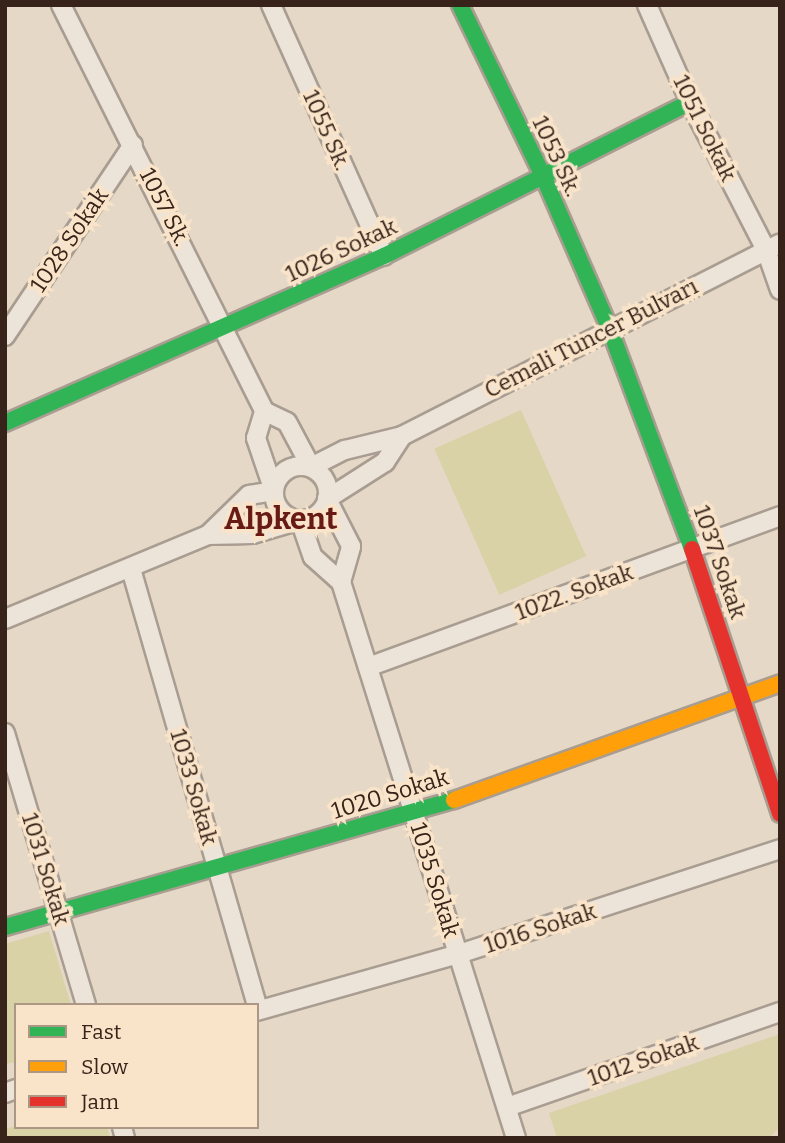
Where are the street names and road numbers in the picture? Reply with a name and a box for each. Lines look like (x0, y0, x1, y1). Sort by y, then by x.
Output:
street label: 1051 Sokak (667, 70, 743, 186)
street label: 1055 Sk. (297, 86, 357, 174)
street label: 1053 Sk. (526, 112, 588, 200)
street label: 1057 Sk. (134, 163, 196, 251)
street label: 1028 Sokak (24, 183, 114, 297)
street label: 1026 Sokak (281, 212, 401, 288)
street label: Cemali Tuncer Bulvarı (480, 272, 702, 404)
street label: 1037 Sokak (688, 502, 752, 622)
street label: 1022. Sokak (511, 558, 637, 626)
street label: 1033 Sokak (164, 726, 224, 848)
street label: 1020 Sokak (328, 763, 452, 825)
street label: 1031 Sokak (16, 810, 76, 928)
street label: 1035 Sokak (404, 819, 466, 941)
street label: 1016 Sokak (480, 897, 600, 959)
street label: 1012 Sokak (584, 1028, 702, 1092)

